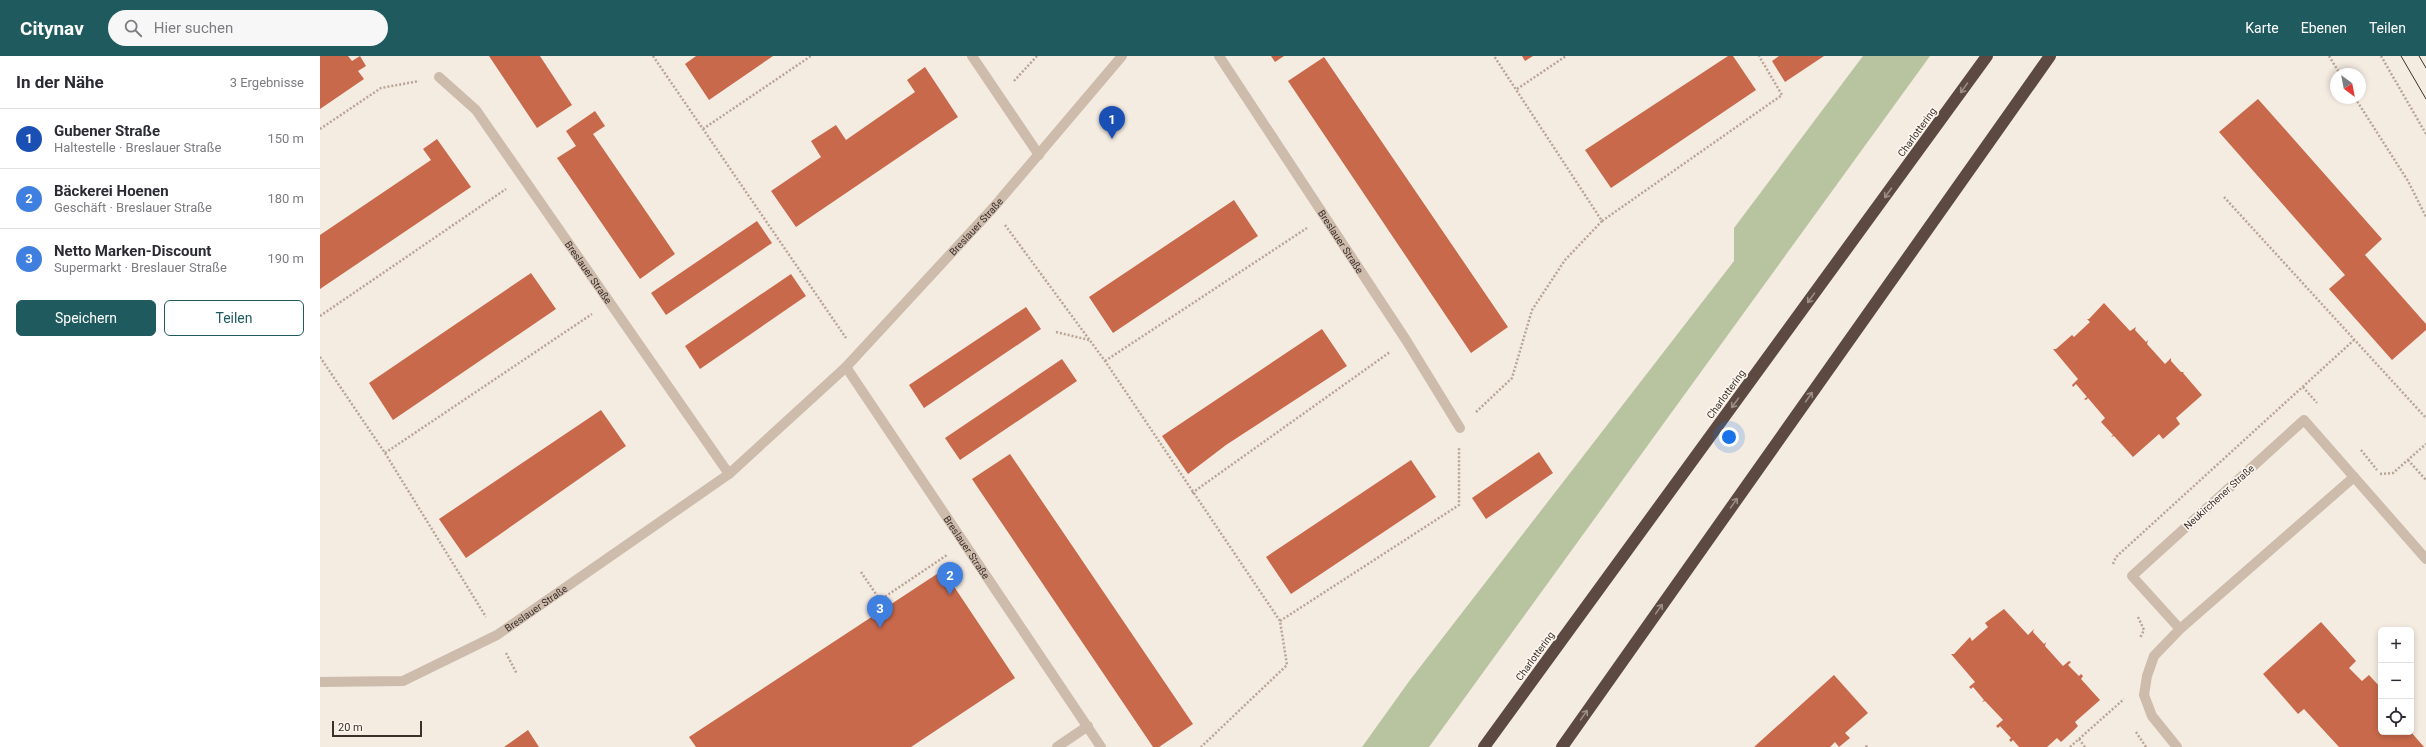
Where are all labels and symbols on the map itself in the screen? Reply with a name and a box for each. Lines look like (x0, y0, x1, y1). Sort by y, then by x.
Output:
north arrow (2330, 68, 2366, 104)
one-way arrow (1960, 82, 1968, 93)
street label: Charlottering (1896, 105, 1938, 159)
pin: 1 (1099, 106, 1125, 139)
one-way arrow (1884, 187, 1892, 198)
street label: Breslauer Straße (947, 195, 1005, 257)
street label: Breslauer Straße (1316, 208, 1366, 275)
street label: Breslauer Straße (563, 239, 614, 306)
one-way arrow (1807, 292, 1815, 303)
street label: Charlottering (1705, 367, 1747, 421)
one-way arrow (1805, 391, 1813, 402)
one-way arrow (1731, 397, 1739, 408)
your location (1719, 427, 1739, 447)
street label: Neukirchener Straße (2182, 463, 2256, 531)
one-way arrow (1730, 497, 1738, 508)
street label: Breslauer Straße (942, 514, 992, 581)
pin: 2 (937, 562, 963, 595)
street label: Breslauer Straße (502, 582, 569, 634)
pin: 3 (867, 595, 893, 628)
one-way arrow (1655, 604, 1663, 615)
street label: Charlottering (1514, 629, 1556, 683)
one-way arrow (1580, 710, 1588, 721)
scale bar (332, 719, 422, 738)

